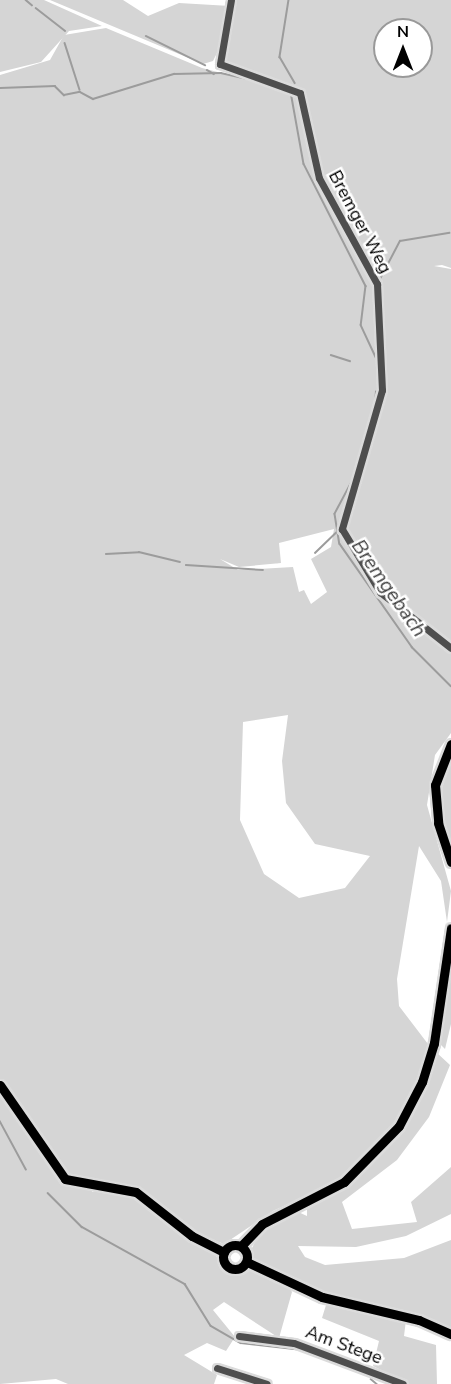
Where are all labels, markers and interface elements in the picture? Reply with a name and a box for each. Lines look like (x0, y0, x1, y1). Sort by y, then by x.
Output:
north arrow (373, 18, 433, 78)
text: N (397, 21, 409, 43)
street label: Bremger Weg (324, 167, 396, 277)
water label: Bremgebach (347, 535, 431, 641)
street label: Am Stege (303, 1321, 385, 1369)

